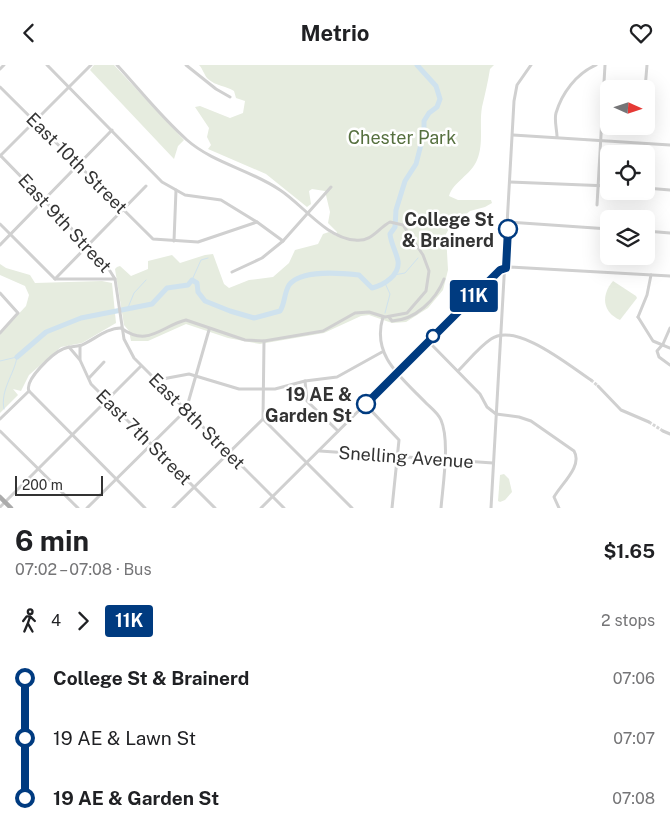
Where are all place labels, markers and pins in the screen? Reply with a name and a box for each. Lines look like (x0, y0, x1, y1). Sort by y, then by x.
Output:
place label: College St & Brainerd (402, 209, 494, 251)
marker: College St & Brainerd (498, 219, 518, 239)
unlabelled marker (426, 329, 440, 343)
place label: 19 AE & Garden St (265, 384, 352, 426)
marker: 19 AE & Garden St (356, 394, 376, 414)

